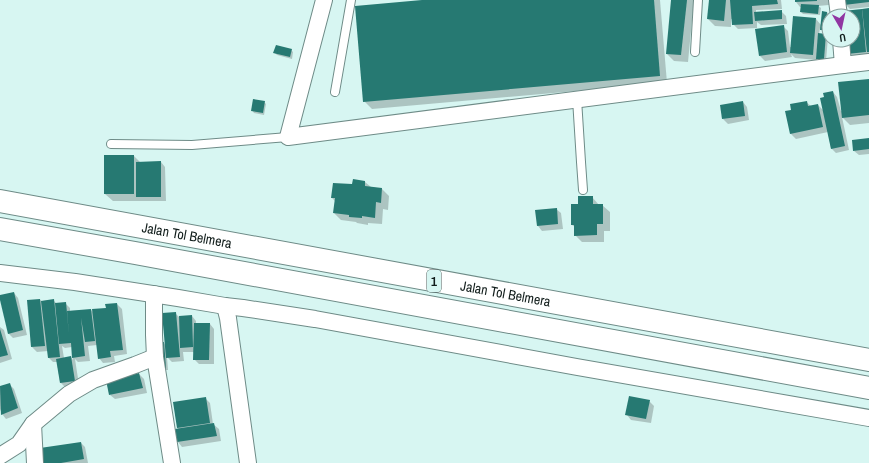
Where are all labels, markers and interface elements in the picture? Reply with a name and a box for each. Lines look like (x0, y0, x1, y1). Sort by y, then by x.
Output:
north arrow (821, 8, 861, 48)
text: U (838, 30, 847, 45)
street label: Jalan Tol Belmera (140, 218, 234, 252)
road number: 1 (427, 270, 441, 292)
street label: Jalan Tol Belmera (459, 276, 553, 311)

